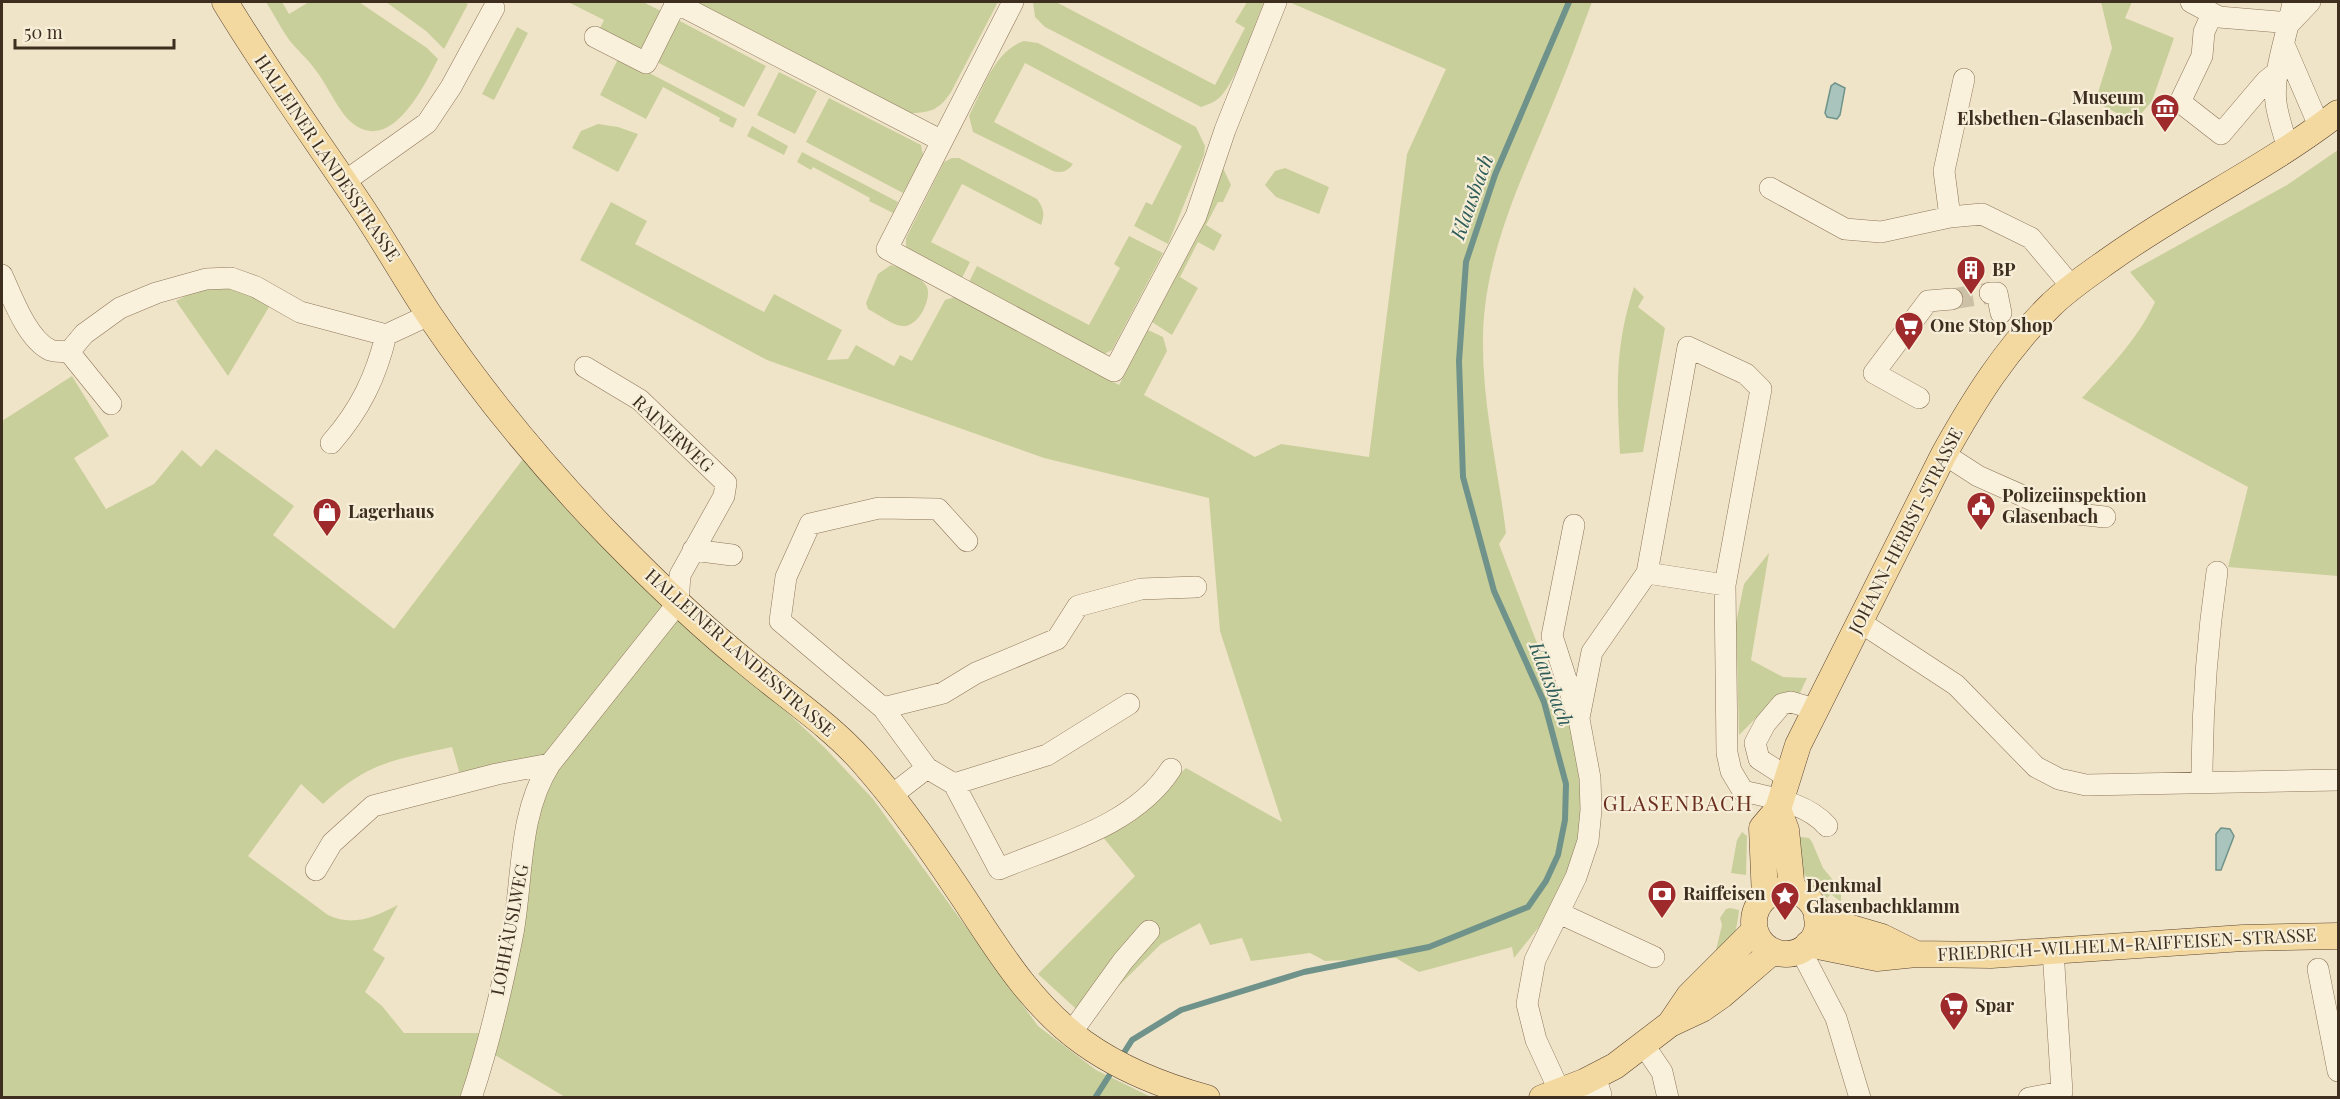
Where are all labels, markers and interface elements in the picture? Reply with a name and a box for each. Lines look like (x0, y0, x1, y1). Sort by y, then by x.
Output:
scale bar (15, 12, 174, 50)
text: 50 m (24, 20, 63, 44)
street label: HALLEINER LANDESSTRASSE (250, 49, 406, 266)
place label: Museum Elsbethen-Glasenbach (1957, 85, 2145, 130)
museum icon: Museum Elsbethen-Glasenbach (2149, 92, 2181, 134)
water label: Klausbach (1442, 150, 1498, 244)
building icon: BP (1955, 254, 1987, 296)
place label: BP (1992, 257, 2016, 281)
supermarket icon: One Stop Shop (1893, 310, 1925, 352)
place label: One Stop Shop (1930, 313, 2053, 337)
street label: RAINERWEG (628, 389, 720, 477)
street label: JOHANN-HERBST-STRASSE (1842, 423, 1968, 639)
place label: Polizeiinspektion Glasenbach (2002, 483, 2146, 528)
public building icon: Polizeiinspektion Glasenbach (1965, 490, 1997, 532)
shop icon: Lagerhaus (311, 496, 343, 538)
place label: Lagerhaus (348, 499, 434, 523)
street label: HALLEINER LANDESSTRASSE (641, 563, 841, 742)
water label: Klausbach (1524, 636, 1581, 730)
district label: GLASENBACH (1603, 788, 1753, 816)
street label: LOHHÄUSLWEG (485, 862, 534, 998)
place label: Denkmal Glasenbachklamm (1806, 873, 1961, 918)
bank icon: Raiffeisen (1646, 878, 1678, 920)
place icon: Denkmal Glasenbachklamm (1769, 880, 1801, 922)
place label: Raiffeisen (1683, 881, 1765, 905)
street label: FRIEDRICH-WILHELM-RAIFFEISEN-STRASSE (1937, 922, 2317, 966)
supermarket icon: Spar (1938, 990, 1970, 1032)
place label: Spar (1975, 993, 2015, 1017)

